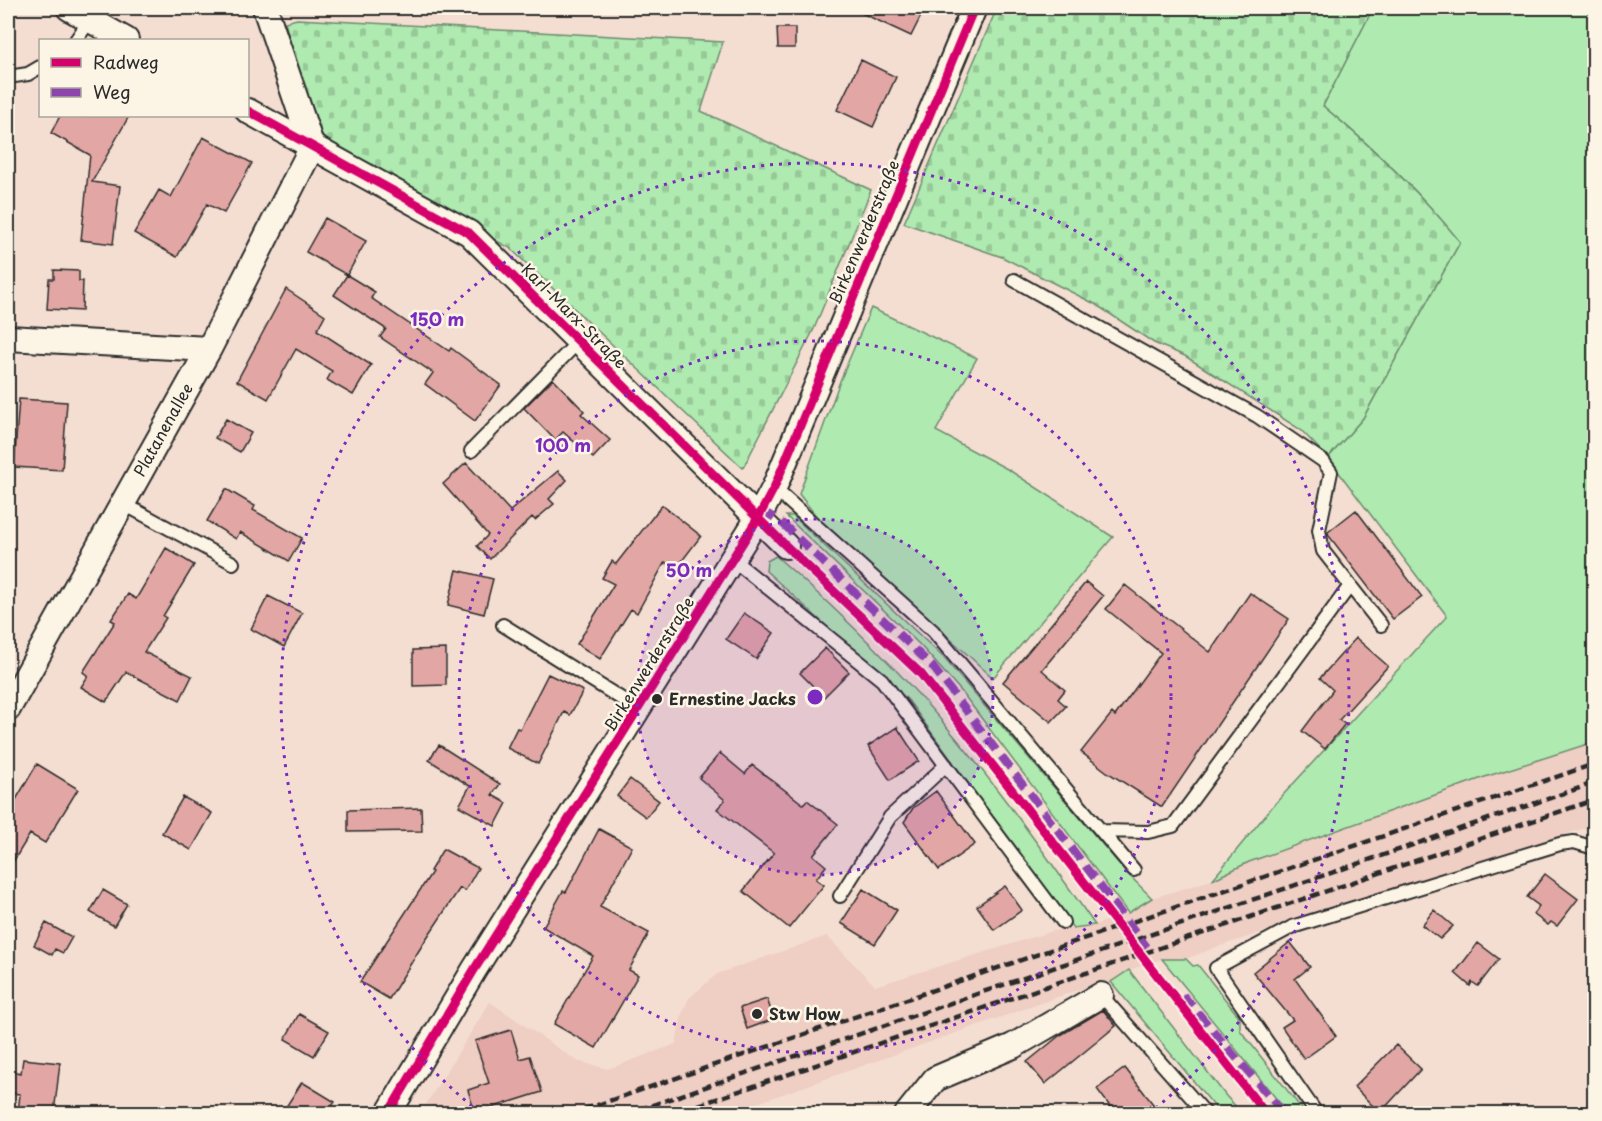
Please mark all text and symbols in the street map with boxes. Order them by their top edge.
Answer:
legend [39,39,249,117]
text: Radweg [93,48,159,75]
text: Weg [93,78,131,105]
street label: Birkenwerderstraße [822,156,904,307]
street label: Karl-Marx-Straße [517,257,633,373]
text: 150 m [410,305,464,332]
street label: Platanenallee [127,379,198,480]
text: 100 m [535,431,591,458]
text: 50 m [666,556,712,583]
street label: Birkenwerderstraße [597,592,699,735]
place label: Ernestine Jacks [669,686,796,710]
centre of rings [805,687,825,707]
marker: Ernestine Jacks [650,692,664,706]
place label: Stw How [769,1001,841,1025]
marker: Stw How [750,1007,764,1021]

